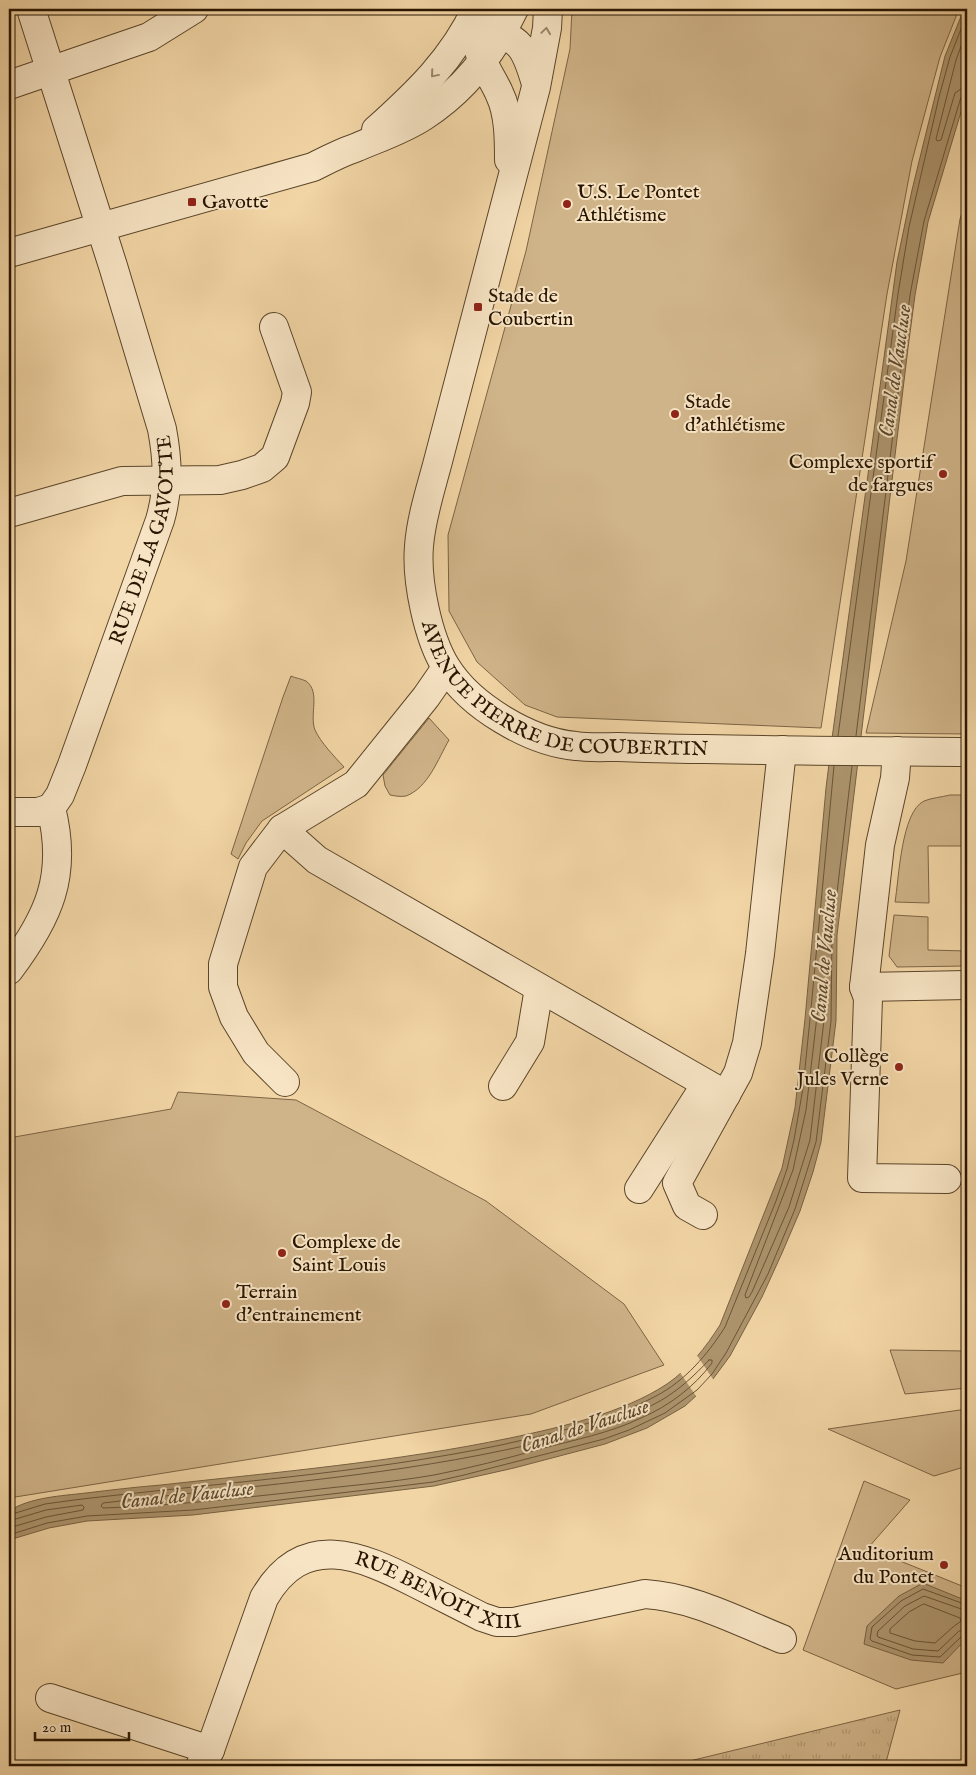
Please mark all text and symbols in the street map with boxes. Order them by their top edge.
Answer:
one-way arrow [540,26,551,34]
one-way arrow [431,68,440,77]
place label: U.S. Le Pontet Athlétisme [576,180,700,228]
place label: Gavotte [202,190,269,215]
marker: Gavotte [186,196,198,208]
marker: U.S. Le Pontet Athlétisme [561,198,573,210]
place label: Stade de Coubertin [488,284,574,332]
marker: Stade de Coubertin [472,301,484,313]
water label: Canal de Vaucluse [873,303,919,439]
place label: Stade d'athlétisme [685,390,785,438]
marker: Stade d'athlétisme [669,408,681,420]
street label: RUE DE LA GAVOTTE [104,434,179,648]
place label: Complexe sportif de fargues [789,450,937,498]
marker: Complexe sportif de fargues [937,468,949,480]
street label: AVENUE PIERRE DE COUBERTIN [415,617,708,762]
water label: Canal de Vaucluse [806,888,844,1024]
place label: Collège Jules Verne [795,1044,889,1092]
marker: Collège Jules Verne [893,1061,905,1073]
place label: Complexe de Saint Louis [292,1230,401,1278]
marker: Complexe de Saint Louis [276,1247,288,1259]
place label: Terrain d'entrainement [236,1280,362,1328]
marker: Terrain d'entrainement [220,1298,232,1310]
water label: Canal de Vaucluse [517,1394,653,1460]
water label: Canal de Vaucluse [119,1476,255,1516]
place label: Auditorium du Pontet [837,1542,934,1590]
street label: RUE BENOIT XIII [352,1546,524,1635]
marker: Auditorium du Pontet [938,1559,950,1571]
scale bar [35,1710,129,1742]
text: 20 m [42,1718,72,1737]

